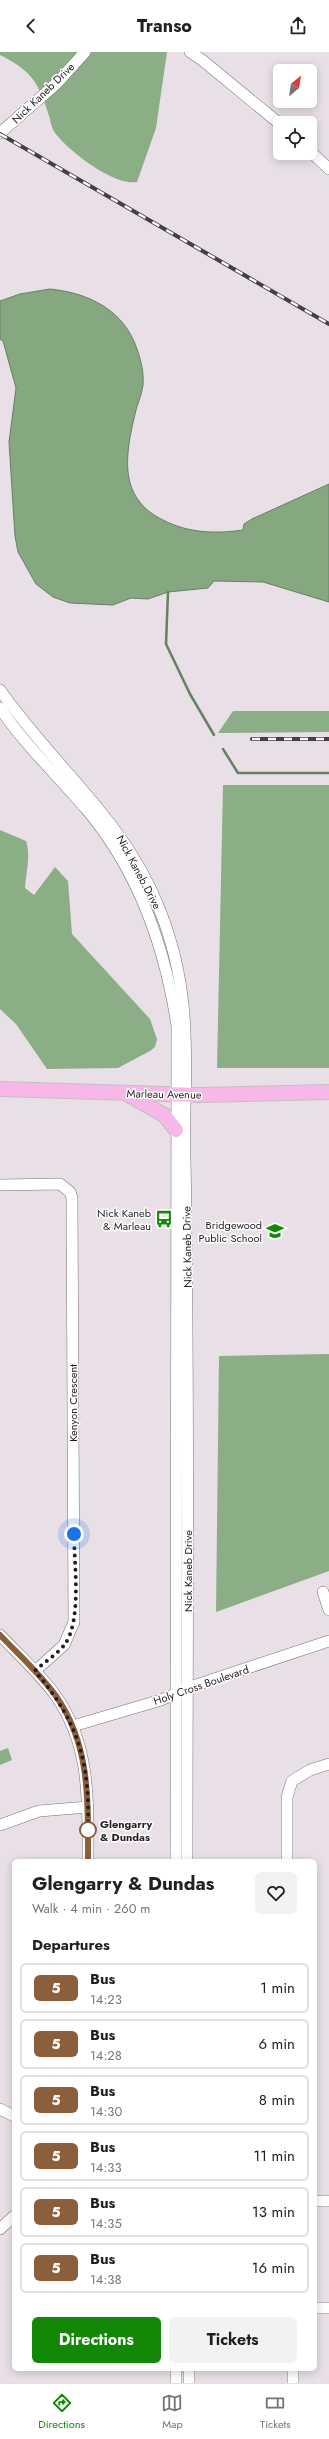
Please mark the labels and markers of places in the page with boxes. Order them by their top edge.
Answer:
place label: Nick Kaneb & Marleau [97,1205,151,1234]
bus stop icon: Nick Kaneb & Marleau [154,1209,174,1229]
place label: Bridgewood Public School [199,1217,262,1246]
school or university icon: Bridgewood Public School [265,1221,285,1241]
place label: Glengarry & Dundas [100,1816,153,1845]
marker: Glengarry & Dundas [79,1821,97,1839]

